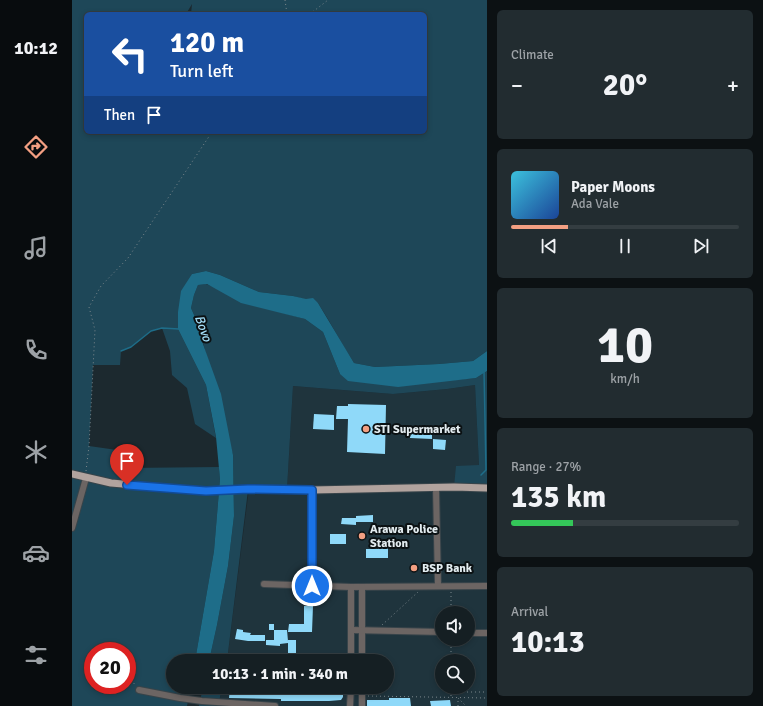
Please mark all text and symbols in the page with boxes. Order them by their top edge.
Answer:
text: 120 m [170,26,244,60]
icon: left [104,28,156,80]
text: 10:12 [14,37,58,59]
text: Climate [511,47,554,63]
text: Turn left [170,60,233,82]
text: 20° [603,67,647,104]
text: − [511,72,523,99]
text: + [727,72,739,99]
icon: arrive [143,104,165,126]
text: Then [104,106,135,124]
icon: directions [22,133,50,161]
text: Paper Moons [571,178,655,196]
text: Ada Vale [571,196,619,212]
icon: music [22,234,50,262]
icon: previous [538,235,560,257]
icon: pause [614,235,636,257]
icon: next [690,235,712,257]
water label: Bovo [191,313,216,345]
text: 10 [597,313,653,377]
icon: phone [22,336,50,364]
text: km/h [610,371,640,387]
place label: STI Supermarket [374,422,461,437]
marker: STI Supermarket [361,424,371,434]
icon: climate [22,438,50,466]
pin [110,444,144,485]
icon: arrive [116,450,138,472]
text: Range · 27% [511,459,581,475]
text: 135 km [511,479,606,516]
place label: Arawa Police Station [370,522,438,551]
marker: Arawa Police Station [357,531,367,541]
icon: car [22,539,50,567]
place label: BSP Bank [422,561,473,576]
marker: BSP Bank [409,563,419,573]
position arrow [291,565,333,607]
text: Arrival [511,604,548,620]
map controls [435,606,475,694]
button: sound [435,606,475,646]
text: 10:13 [511,624,585,661]
icon: filters [22,641,50,669]
speed limit sign: 20 [84,642,136,694]
button: search [435,654,475,694]
text: 10:13 · 1 min · 340 m [212,665,348,683]

